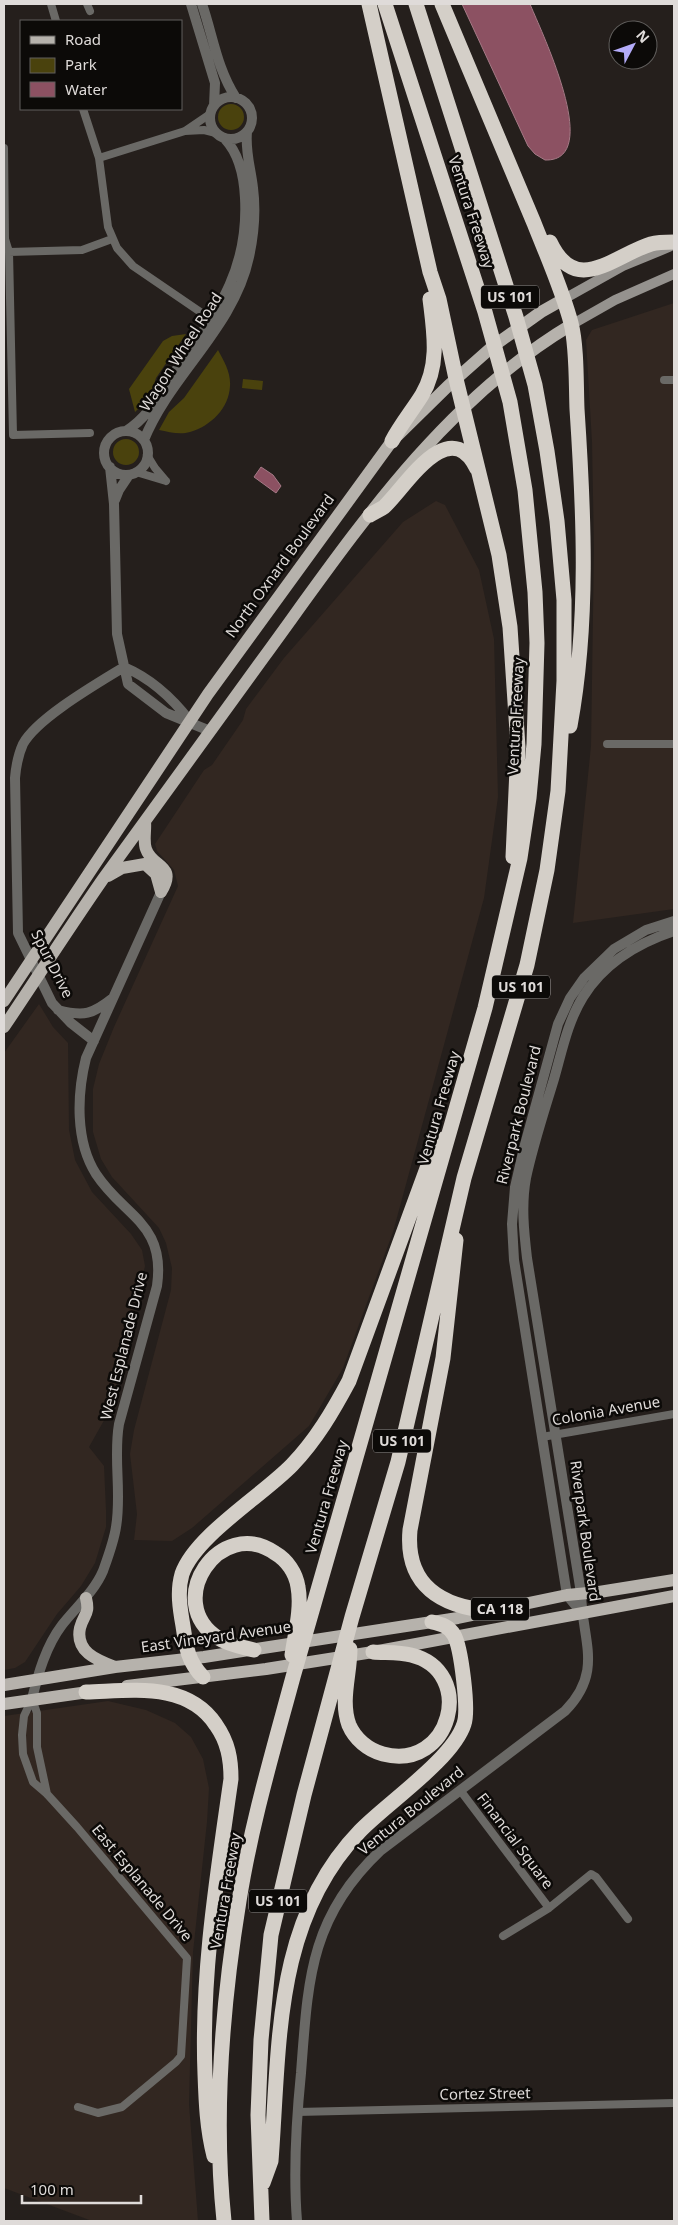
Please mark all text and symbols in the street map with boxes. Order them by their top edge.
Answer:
legend [20,20,182,110]
north arrow [608,20,658,70]
text: N [632,26,654,47]
text: Road [65,29,101,49]
text: Park [65,54,97,74]
text: Water [65,79,107,99]
street label: Ventura Freeway [444,153,500,271]
road number: US 101 [481,286,539,308]
street label: Wagon Wheel Road [134,288,226,415]
street label: North Oxnard Boulevard [220,490,338,641]
street label: Ventura Freeway [502,656,528,775]
street label: Spur Drive [27,926,79,1001]
road number: US 101 [492,976,550,999]
street label: Riverpark Boulevard [491,1043,545,1186]
street label: Ventura Freeway [412,1048,464,1167]
street label: West Esplanade Drive [95,1270,151,1422]
street label: Colonia Avenue [550,1391,662,1429]
road number: US 101 [373,1430,431,1452]
street label: Ventura Freeway [300,1437,352,1556]
street label: Riverpark Boulevard [566,1459,606,1603]
road number: CA 118 [471,1598,529,1620]
street label: East Vineyard Avenue [140,1616,292,1656]
street label: Ventura Boulevard [353,1761,467,1859]
street label: Financial Square [473,1788,559,1892]
street label: East Esplanade Drive [88,1820,198,1945]
street label: Ventura Freeway [205,1831,245,1950]
road number: US 101 [249,1890,307,1912]
street label: Cortez Street [439,2082,531,2104]
scale bar [22,2172,141,2204]
text: 100 m [30,2179,74,2199]

